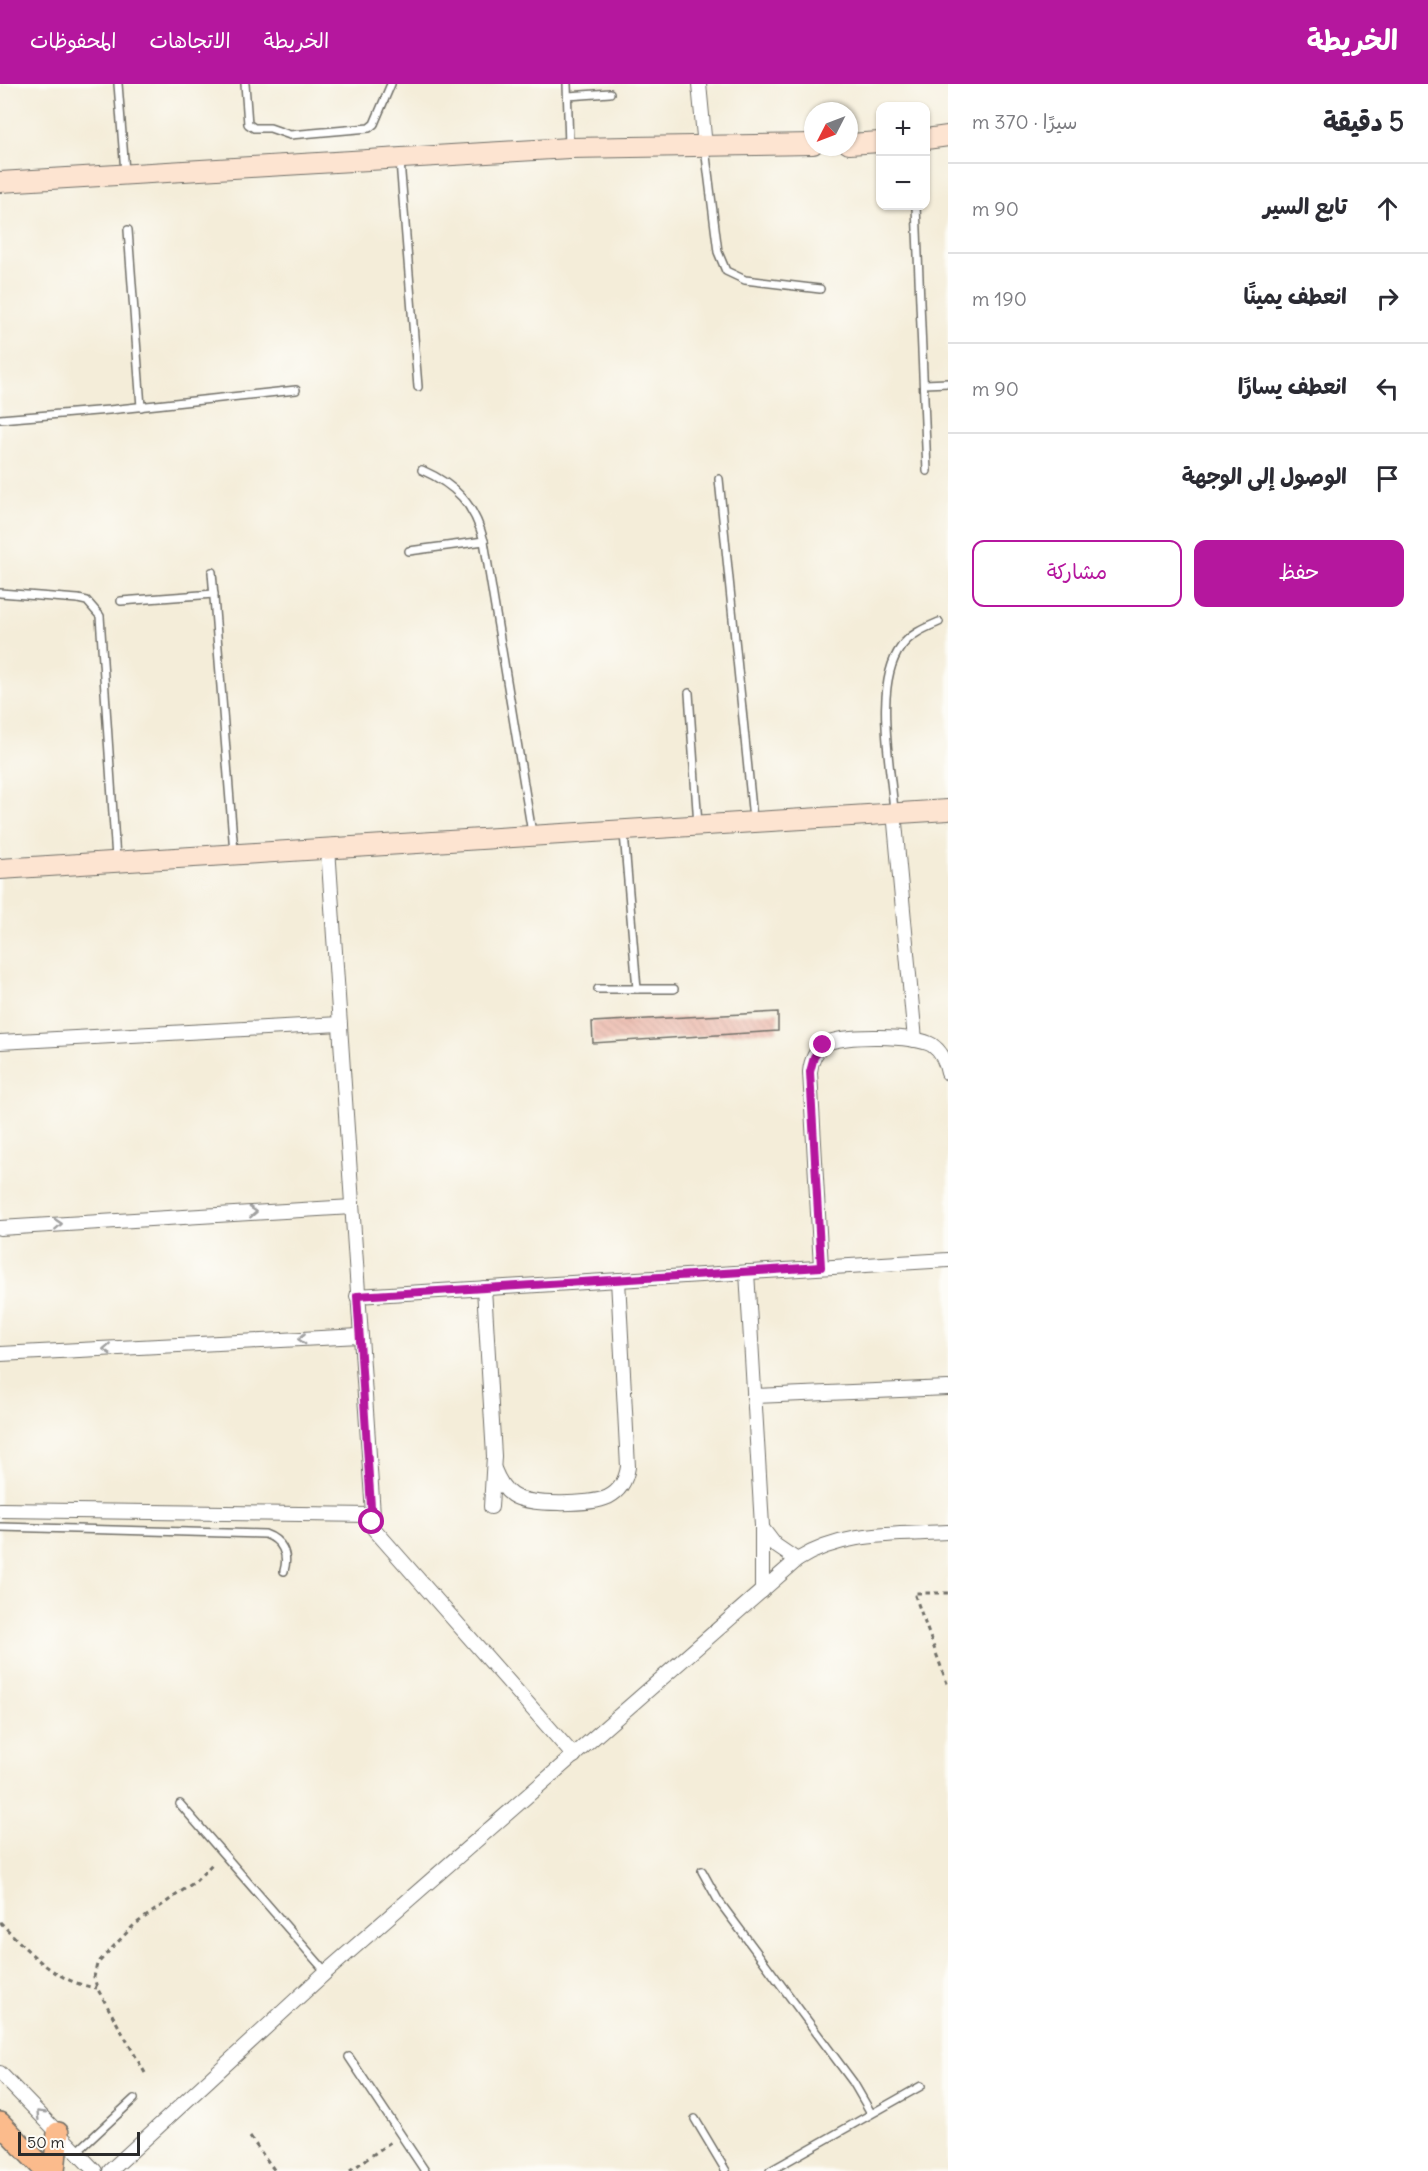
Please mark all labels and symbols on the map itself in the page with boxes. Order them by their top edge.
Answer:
north arrow [804,102,858,156]
route end [809,1031,835,1057]
one-way arrow [249,1206,258,1219]
one-way arrow [54,1218,63,1231]
one-way arrow [297,1333,306,1346]
one-way arrow [102,1342,111,1355]
route start [358,1508,384,1534]
one-way arrow [36,2110,47,2121]
scale bar [18,2129,140,2156]

